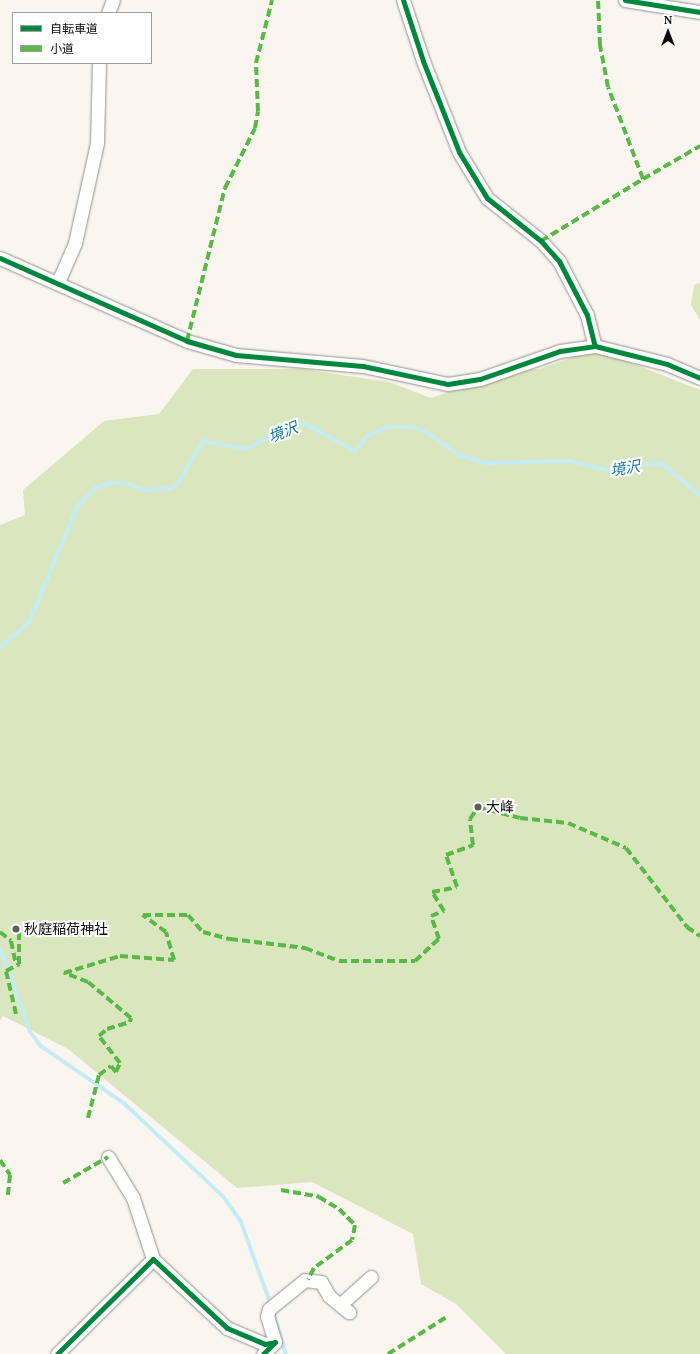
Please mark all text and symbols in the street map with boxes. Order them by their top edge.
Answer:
legend [12,12,152,64]
north arrow [648,12,688,52]
text: N [664,12,672,27]
text: 自転車道 [50,20,98,37]
text: 小道 [50,40,74,57]
water label: 境沢 [266,418,300,446]
water label: 境沢 [609,457,641,479]
place label: 大峰 [486,799,514,815]
marker: 大峰 [473,802,483,812]
place label: 秋庭稲荷神社 [24,921,108,937]
marker: 秋庭稲荷神社 [11,924,21,934]

